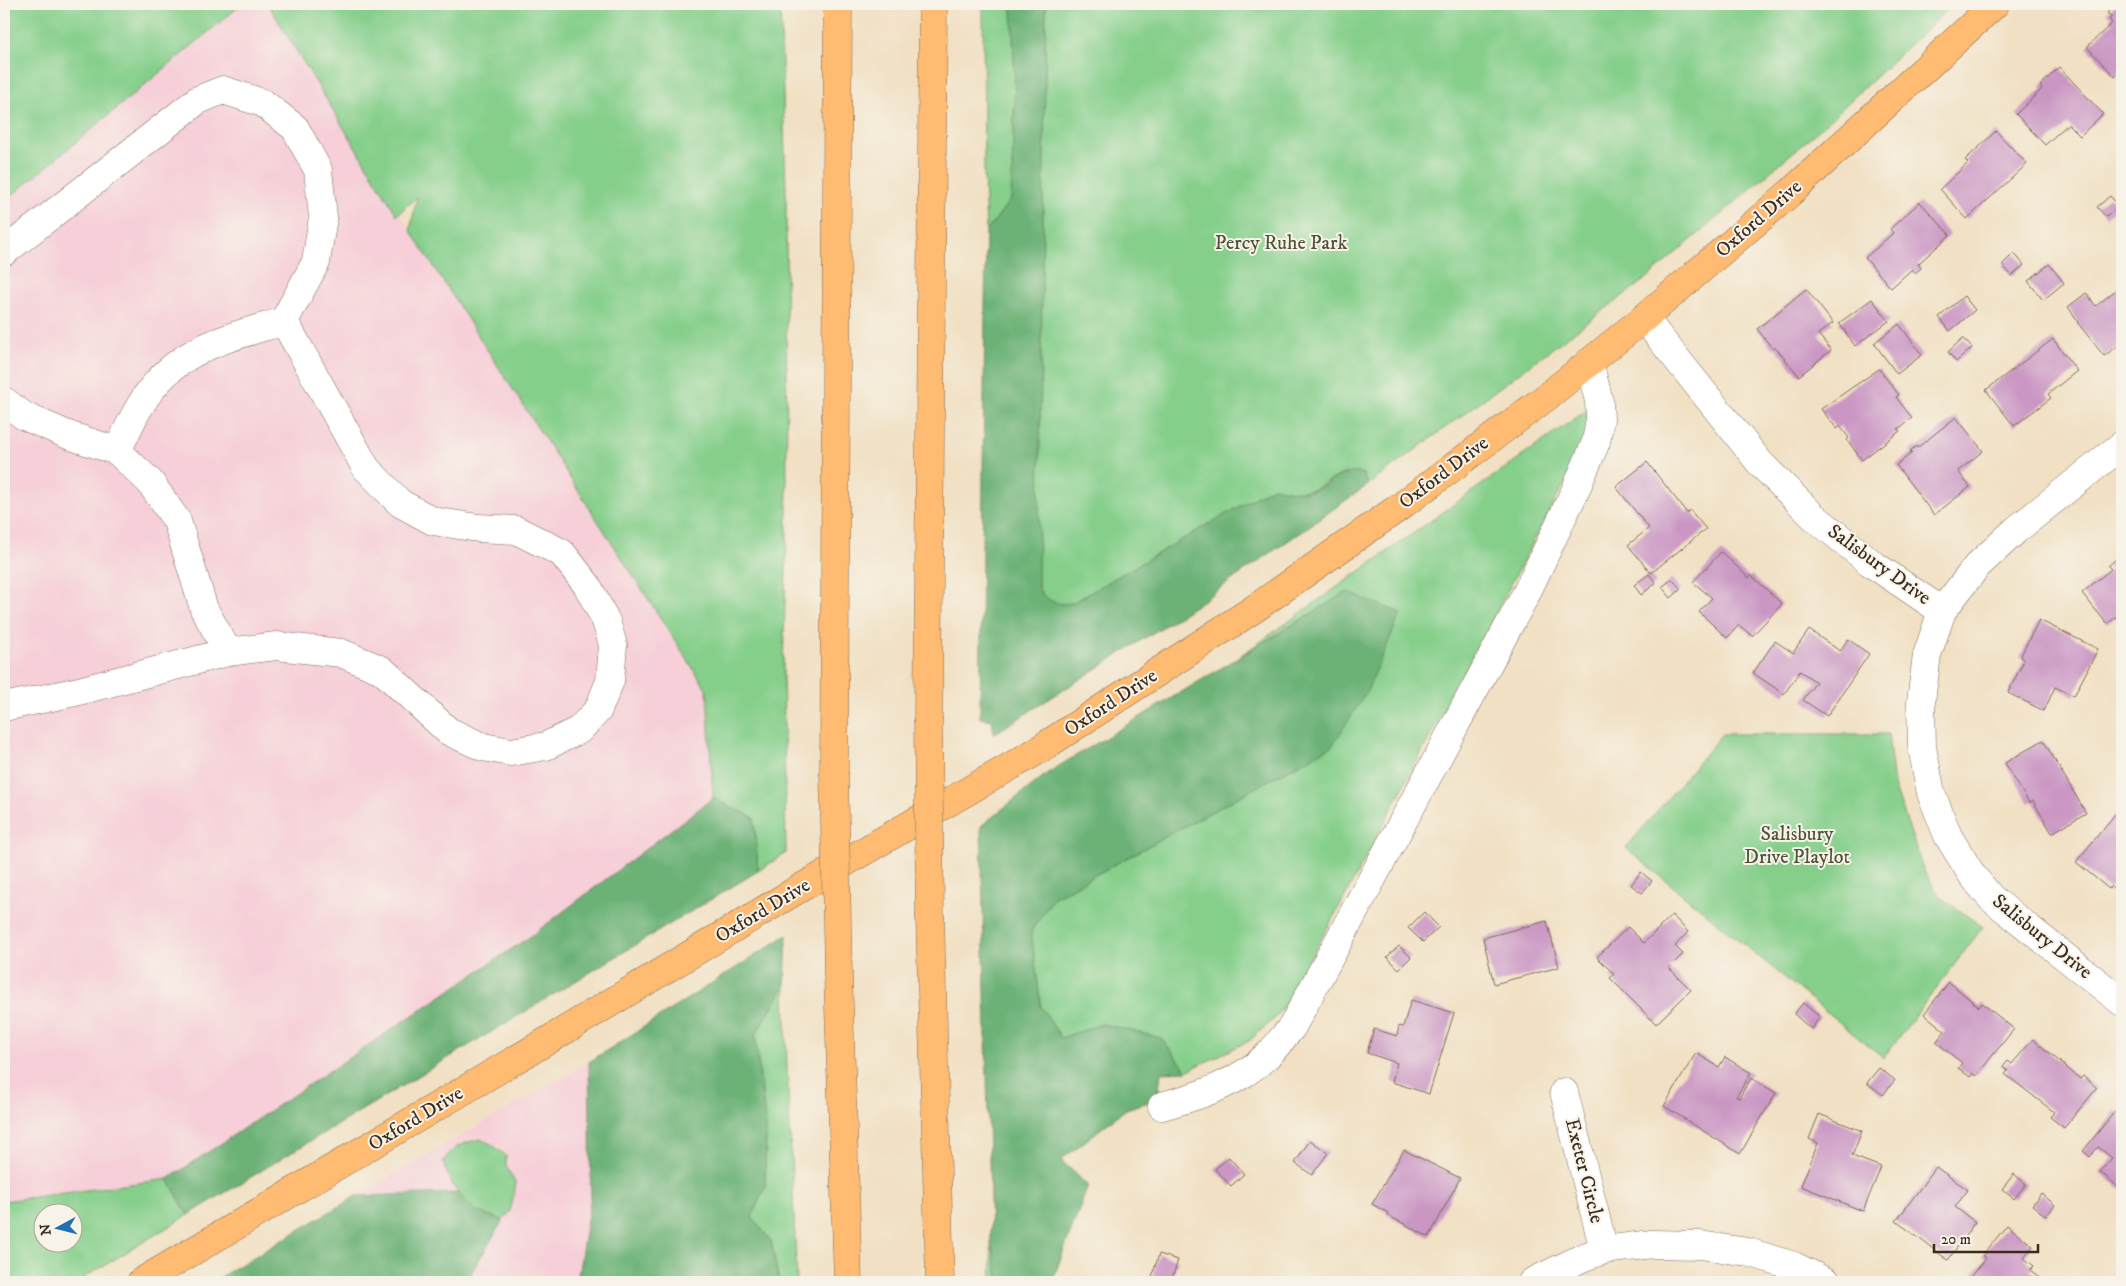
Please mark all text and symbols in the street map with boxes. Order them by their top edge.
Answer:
street label: Oxford Drive [1711,175,1807,263]
park label: Percy Ruhe Park [1215,231,1347,256]
street label: Oxford Drive [1394,431,1494,515]
street label: Salisbury Drive [1822,519,1936,611]
street label: Oxford Drive [1060,664,1162,742]
park label: Salisbury Drive Playlot [1744,822,1850,870]
street label: Oxford Drive [711,873,815,949]
street label: Salisbury Drive [1987,889,2097,985]
street label: Oxford Drive [364,1081,468,1157]
street label: Exeter Circle [1559,1116,1609,1226]
north arrow [32,1204,82,1254]
scale bar [1934,1221,2037,1253]
text: N [36,1222,56,1236]
text: 20 m [1941,1230,1971,1249]

